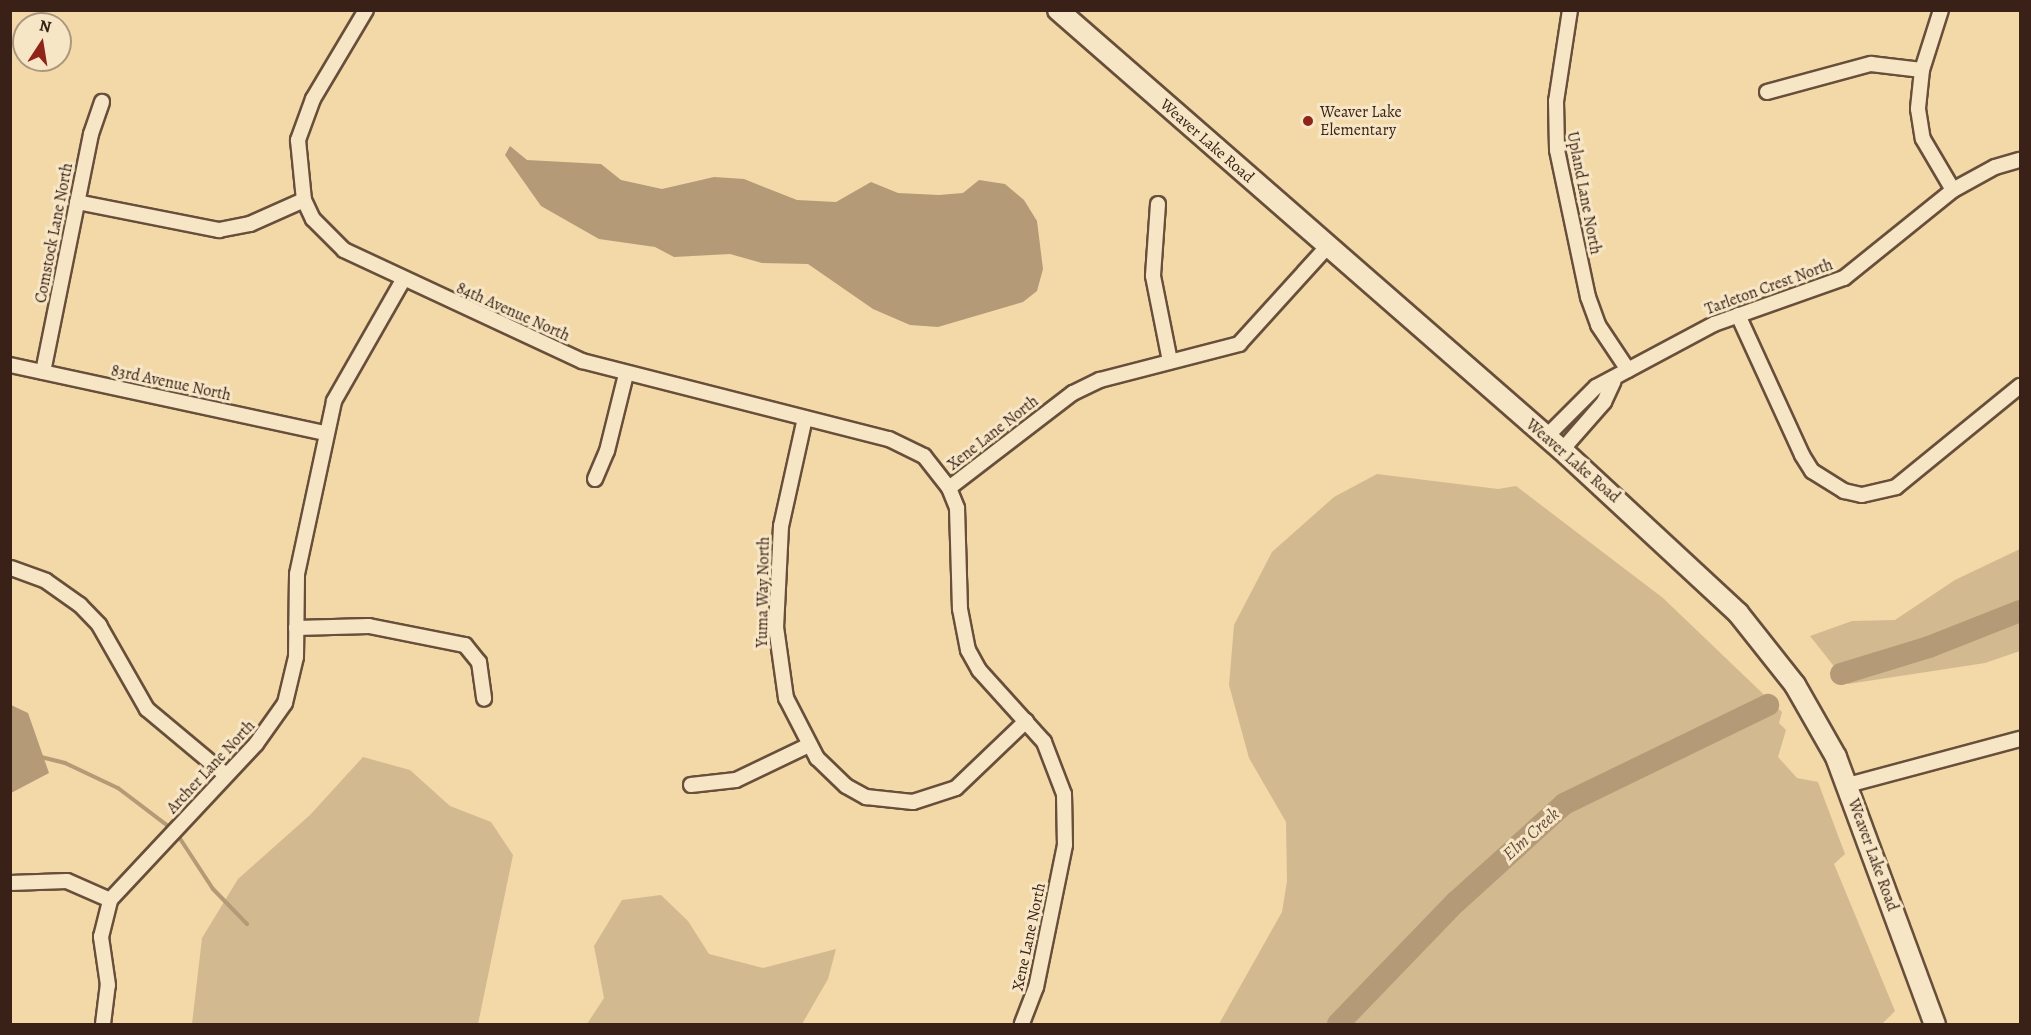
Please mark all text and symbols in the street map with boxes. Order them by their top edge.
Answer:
north arrow [12,12,72,72]
text: N [37,14,53,38]
street label: Weaver Lake Road [1156,95,1258,187]
place label: Weaver Lake Elementary [1320,102,1402,140]
marker: Weaver Lake Elementary [1301,114,1315,128]
street label: Upland Lane North [1563,130,1605,256]
street label: Comstock Lane North [31,161,77,305]
street label: Tarleton Crest North [1702,255,1836,319]
street label: 84th Avenue North [453,278,573,346]
street label: 83rd Avenue North [109,361,233,405]
street label: Xene Lane North [944,392,1042,474]
street label: Weaver Lake Road [1522,415,1624,507]
street label: Yuma Way North [752,536,774,648]
street label: Archer Lane North [163,716,259,818]
street label: Weaver Lake Road [1844,796,1902,914]
water label: Elm Creek [1498,803,1564,865]
street label: Xene Lane North [1008,881,1050,993]

